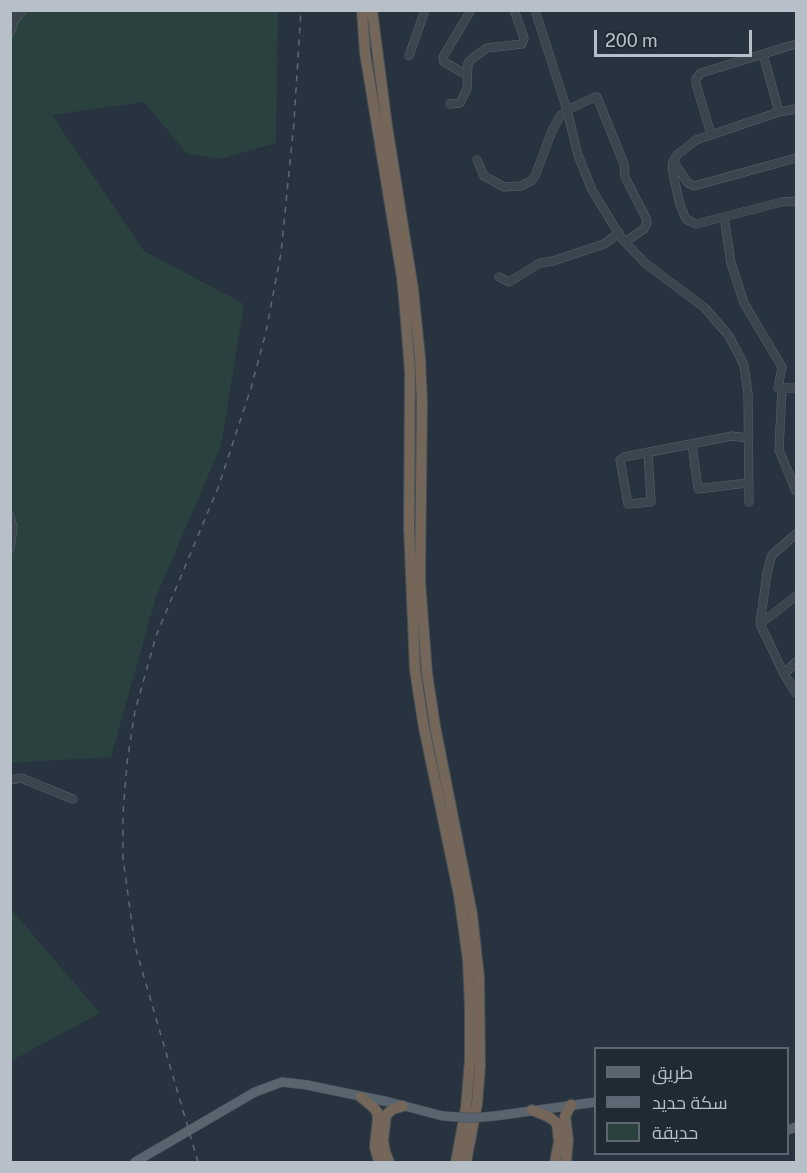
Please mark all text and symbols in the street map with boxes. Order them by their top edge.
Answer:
scale bar [597,18,754,56]
text: 200 m [605,30,658,51]
legend [594,1047,789,1155]
text: طريق [652,1062,693,1083]
text: سكة حديد [652,1092,728,1113]
text: حديقة [652,1122,698,1143]

